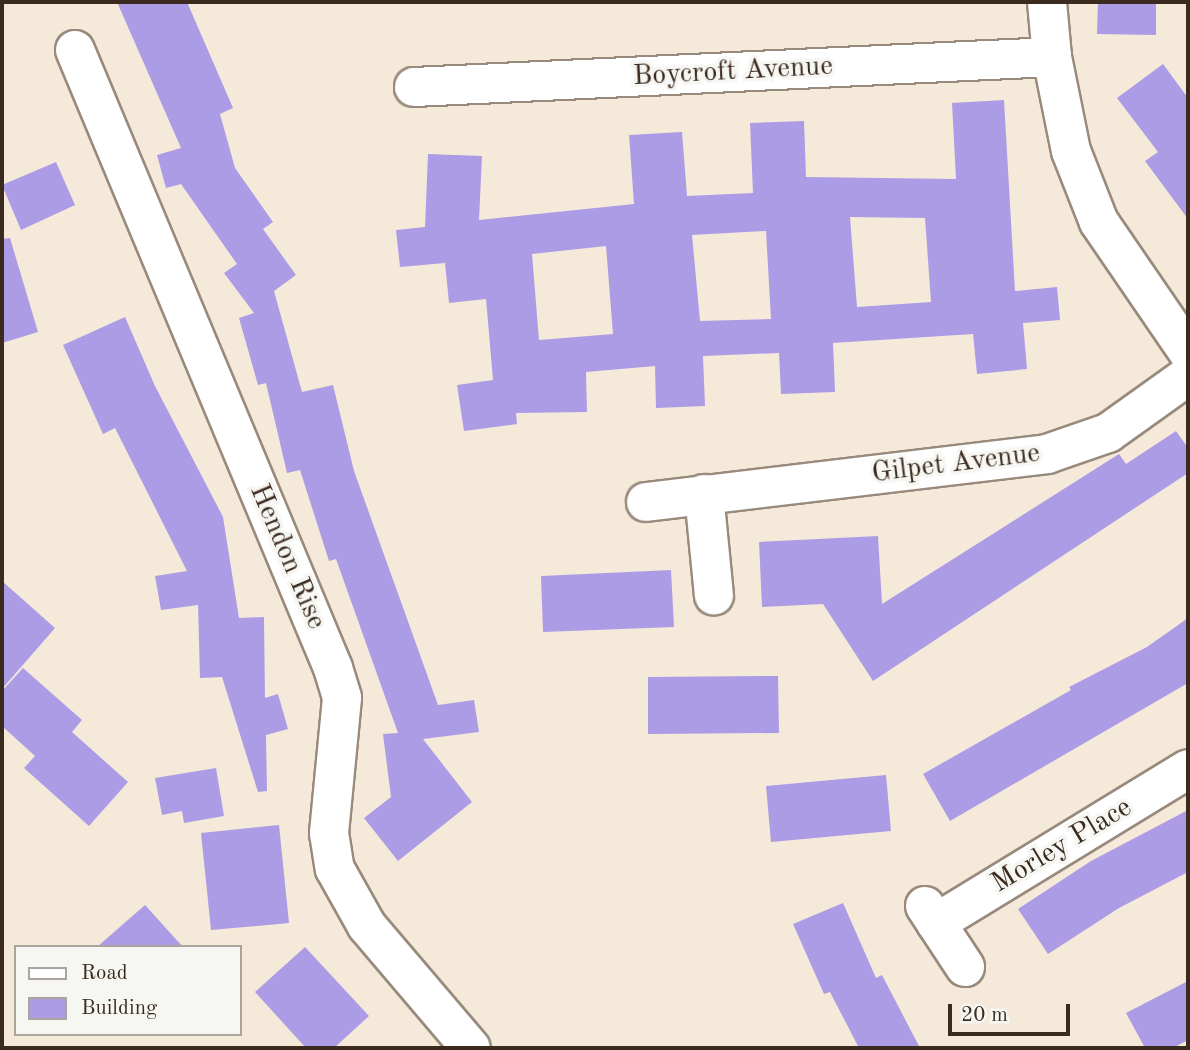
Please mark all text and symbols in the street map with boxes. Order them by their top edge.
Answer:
street label: Boycroft Avenue [632,50,834,94]
street label: Gilpet Avenue [870,437,1042,491]
street label: Hendon Rise [241,479,333,635]
street label: Morley Place [986,791,1138,901]
legend [14,945,242,1036]
text: Road [81,963,128,984]
scale bar [952,990,1074,1034]
text: Building [81,998,157,1019]
text: 20 m [961,1005,1008,1026]

